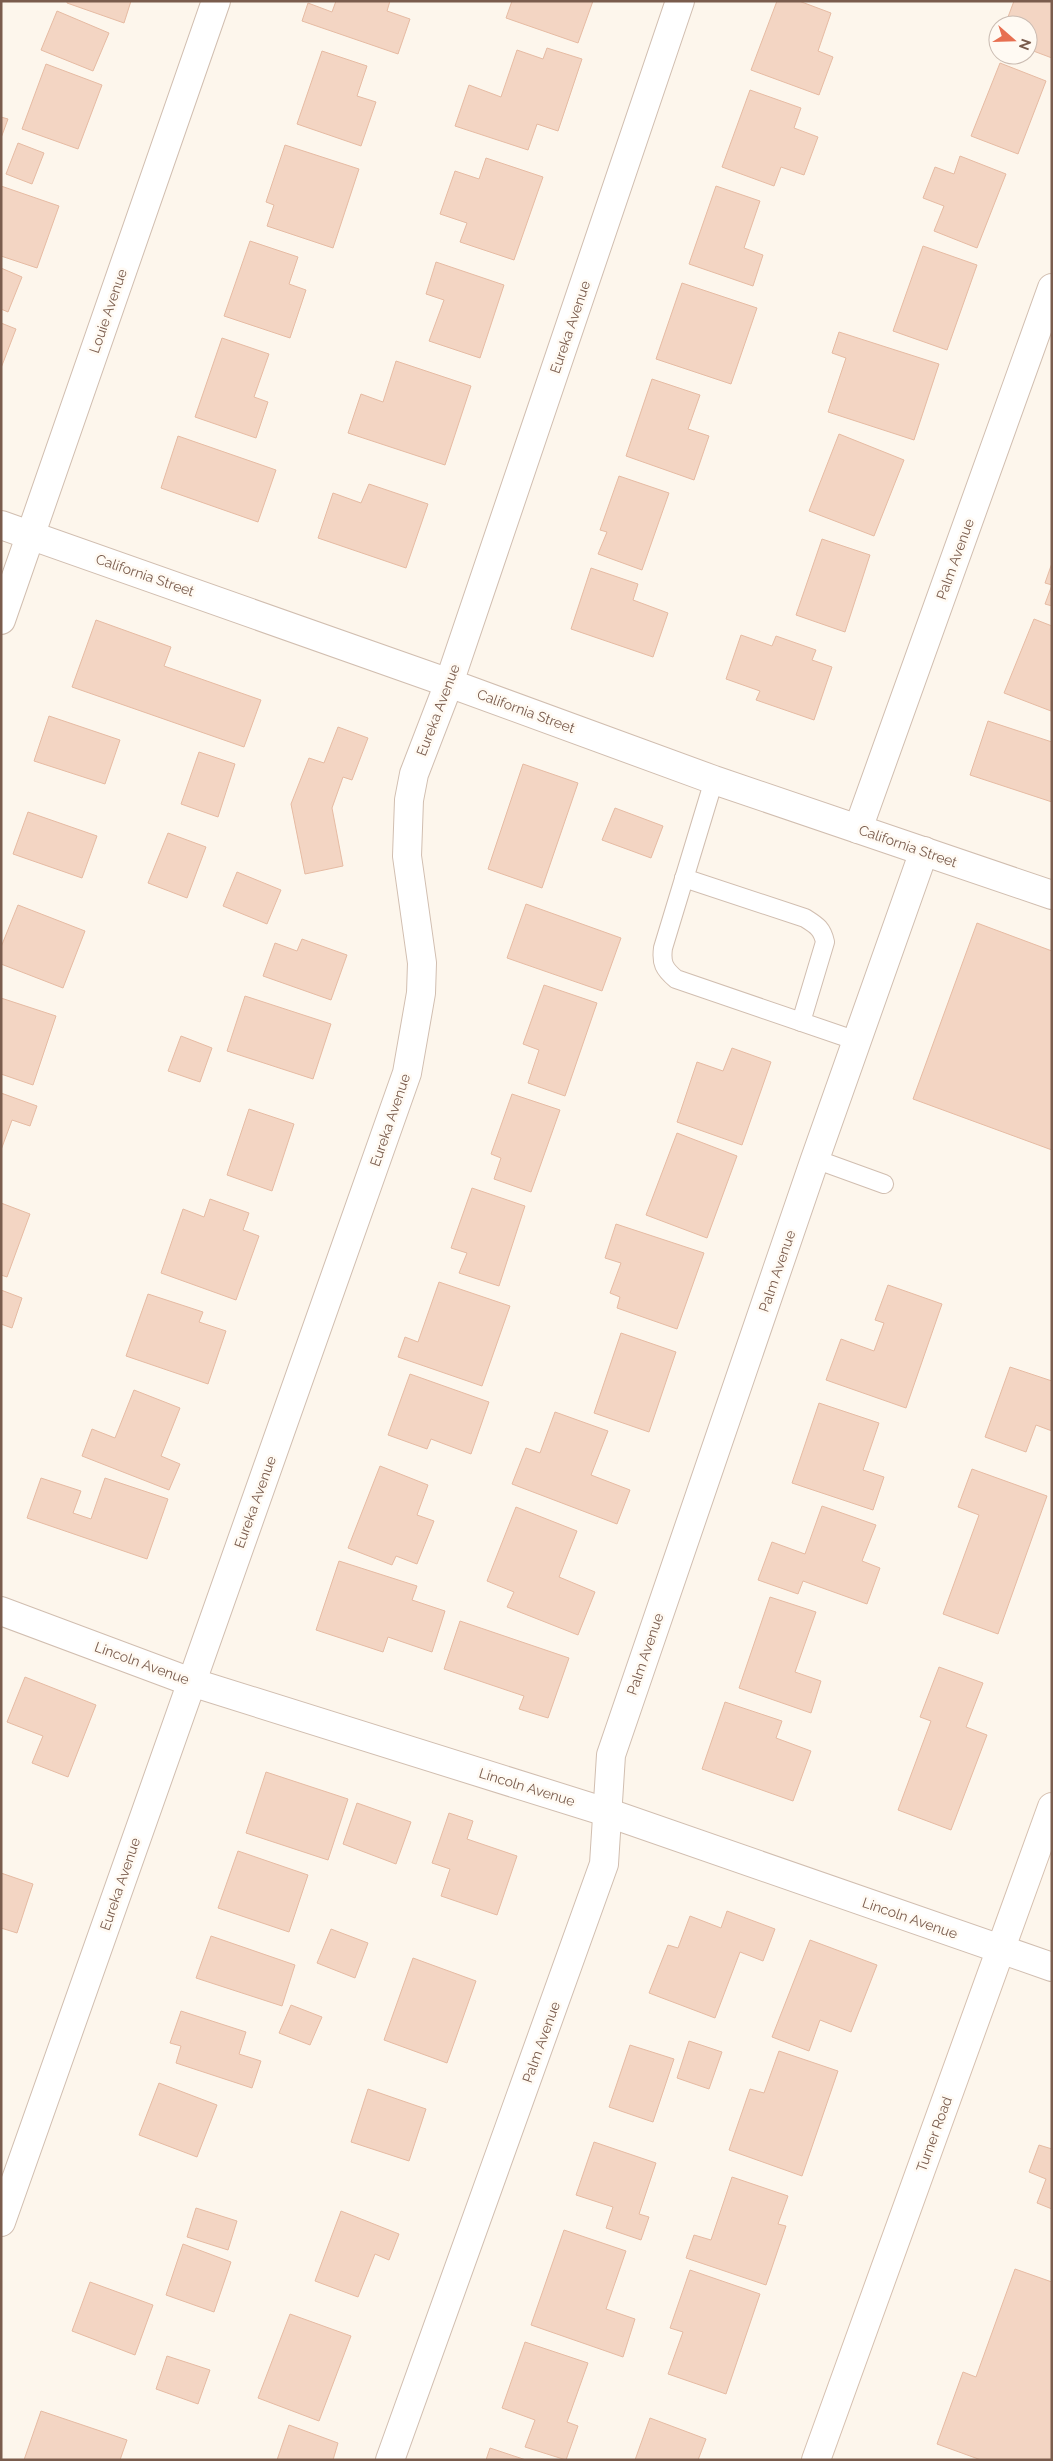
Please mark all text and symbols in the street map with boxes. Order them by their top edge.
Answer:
north arrow [988,15,1038,65]
text: N [1016,37,1035,52]
street label: Louie Avenue [86,267,130,355]
street label: Eureka Avenue [547,279,593,375]
street label: Palm Avenue [933,516,977,602]
street label: California Street [94,551,197,599]
street label: Eureka Avenue [413,662,463,758]
street label: California Street [475,686,577,736]
street label: California Street [857,822,960,870]
street label: Eureka Avenue [367,1072,413,1168]
street label: Palm Avenue [756,1228,798,1314]
street label: Eureka Avenue [231,1454,279,1550]
street label: Palm Avenue [624,1611,666,1697]
street label: Lincoln Avenue [92,1638,192,1688]
street label: Lincoln Avenue [477,1765,577,1809]
street label: Eureka Avenue [97,1836,143,1932]
street label: Lincoln Avenue [860,1894,960,1942]
street label: Palm Avenue [519,1999,563,2085]
street label: Turner Road [913,2094,955,2174]

